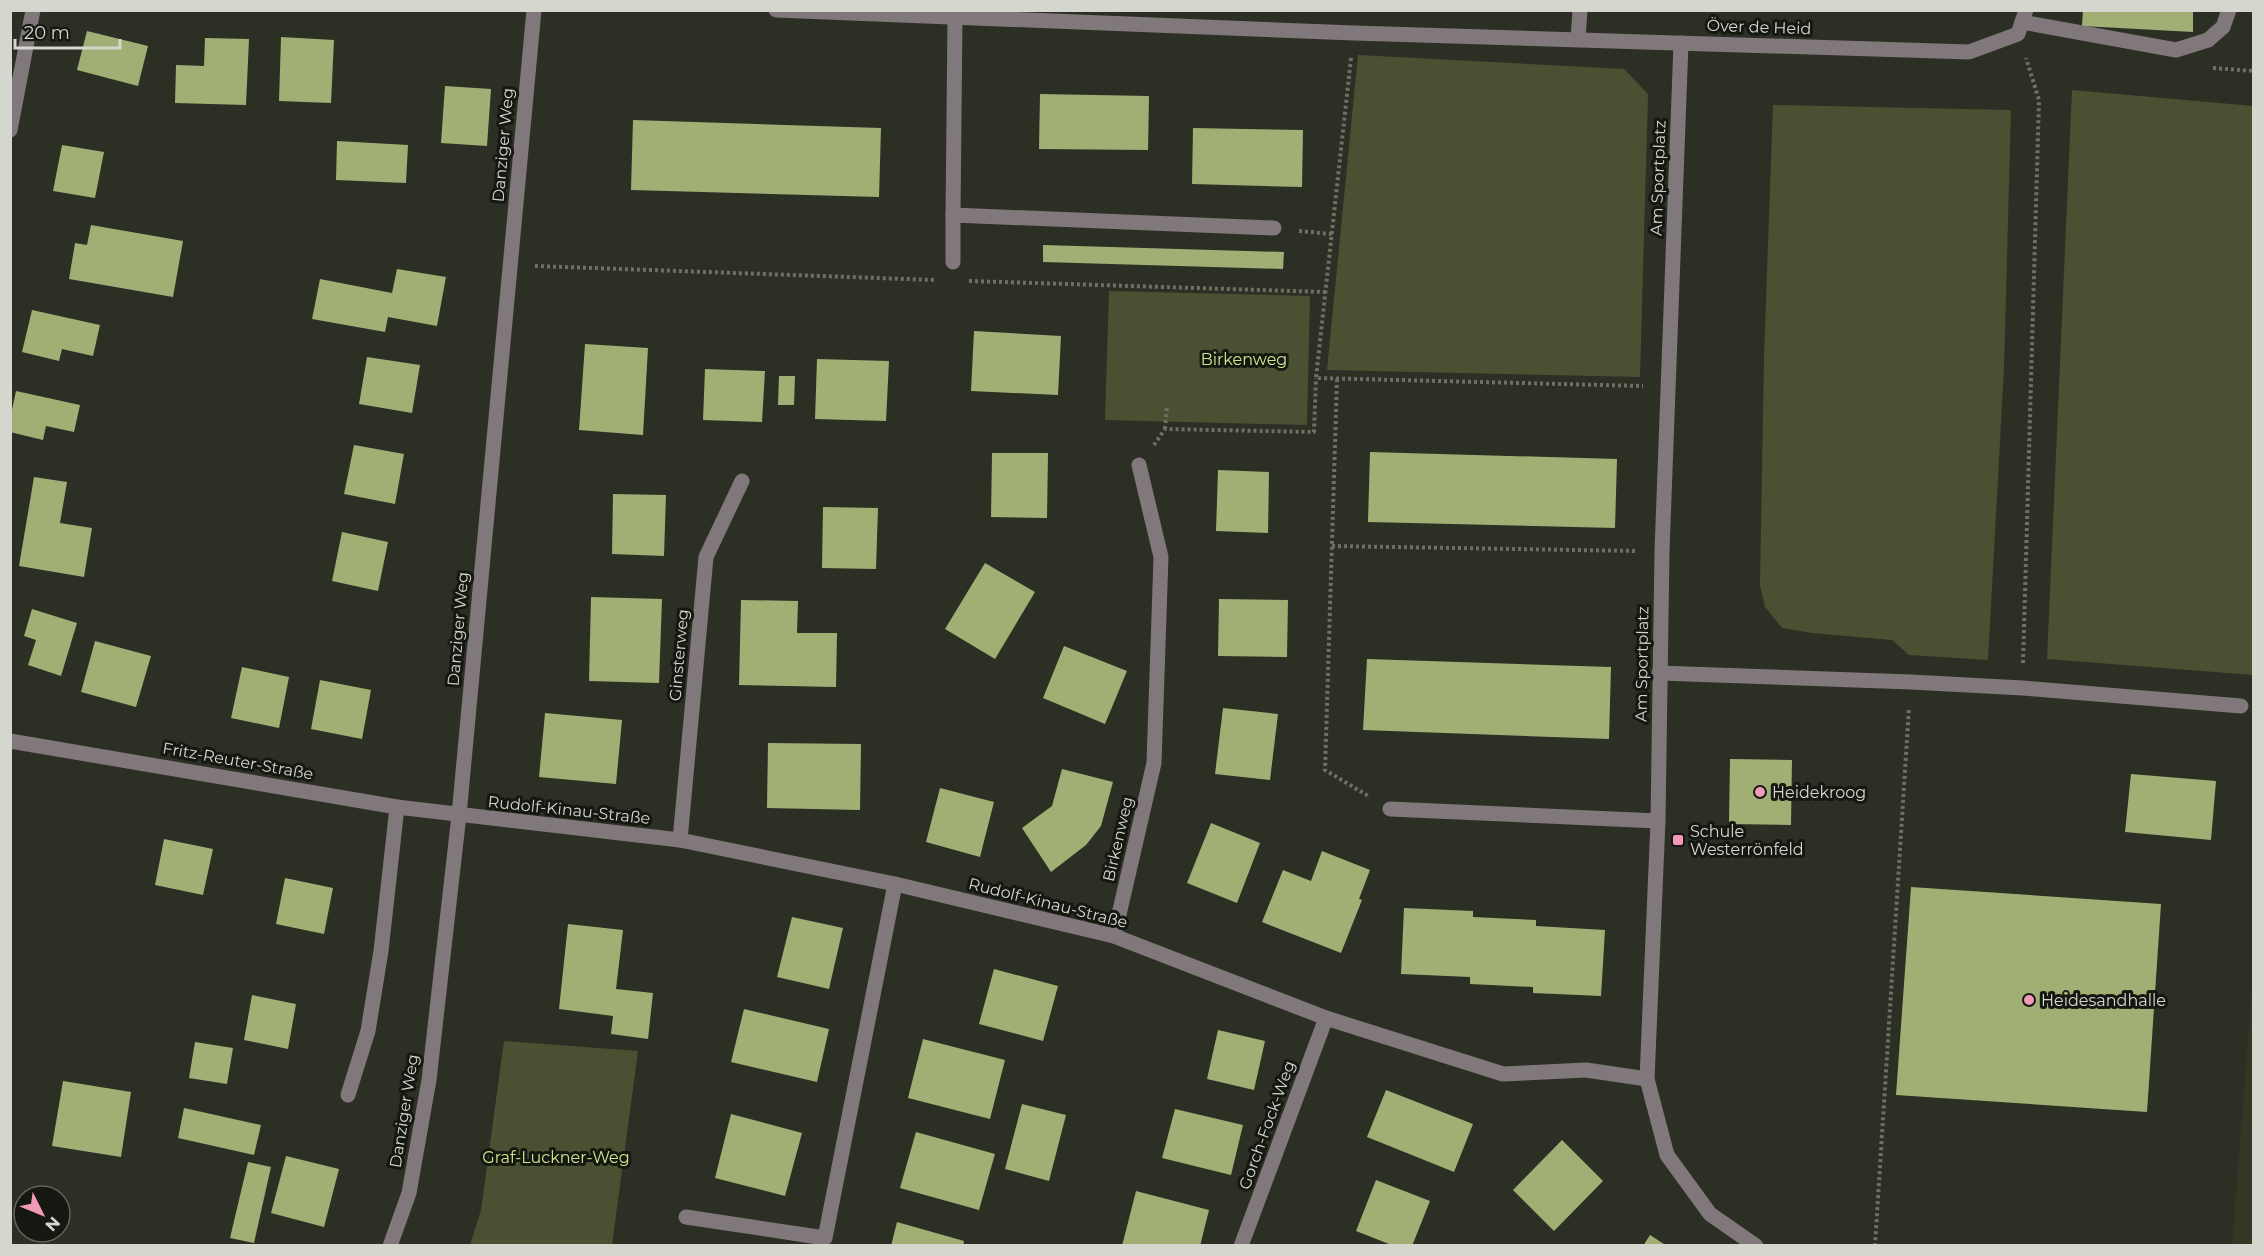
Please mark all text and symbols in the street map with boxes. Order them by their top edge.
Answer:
scale bar [15,12,120,50]
street label: Över de Heid [1706,15,1812,38]
text: 20 m [24,22,70,44]
street label: Danziger Weg [489,87,517,203]
street label: Am Sportplatz [1646,120,1670,236]
park label: Birkenweg [1201,350,1287,369]
street label: Danziger Weg [444,571,472,687]
street label: Am Sportplatz [1631,606,1653,722]
street label: Ginsterweg [666,608,692,702]
street label: Fritz-Reuter-Straße [161,738,315,784]
place label: Heidekroog [1772,783,1866,802]
marker: Heidekroog [1753,785,1767,799]
street label: Rudolf-Kinau-Straße [487,792,651,828]
street label: Birkenweg [1099,795,1137,883]
place label: Schule Westerrönfeld [1690,822,1804,859]
marker: Schule Westerrönfeld [1671,833,1685,847]
street label: Rudolf-Kinau-Straße [966,874,1130,932]
place label: Heidesandhalle [2041,991,2166,1010]
marker: Heidesandhalle [2022,993,2036,1007]
street label: Danziger Weg [386,1053,422,1169]
street label: Gorch-Fock-Weg [1235,1058,1299,1192]
park label: Graf-Luckner-Weg [482,1148,630,1167]
north arrow [12,1184,72,1244]
text: N [41,1213,64,1235]

